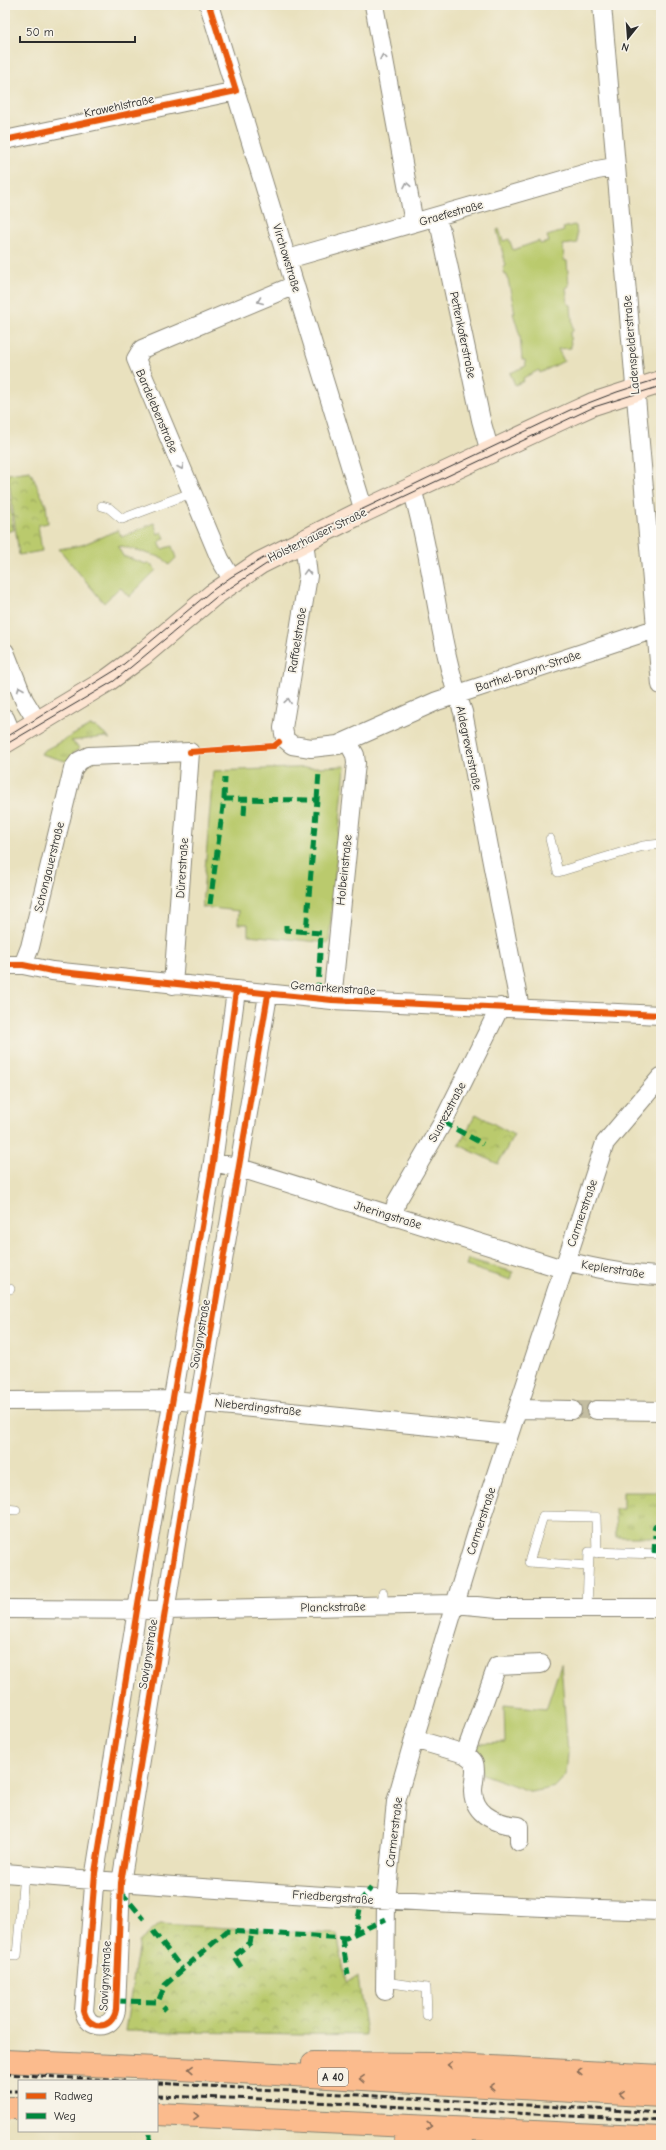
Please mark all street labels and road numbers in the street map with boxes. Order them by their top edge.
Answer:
street label: Krawehlstraße [83,92,155,120]
street label: Graefestraße [417,197,485,229]
street label: Virchowstraße [270,222,304,294]
street label: Pettenkoferstraße [447,290,479,380]
street label: Ladenspelderstraße [620,295,642,395]
street label: Bardelebenstraße [133,367,181,455]
street label: Holsterhauser Straße [265,505,369,565]
street label: Raffaelstraße [285,606,309,674]
street label: Barthel-Bruyn-Straße [474,647,582,695]
street label: Aldegreverstraße [453,705,485,791]
street label: Schongauerstraße [31,820,67,914]
street label: Holbeinstraße [333,834,355,906]
street label: Dürerstraße [173,837,191,899]
street label: Gemarkenstraße [290,978,376,998]
street label: Suarezstraße [425,1079,469,1145]
street label: Carmerstraße [564,1177,600,1249]
street label: Jheringstraße [353,1198,423,1232]
street label: Keplerstraße [580,1257,646,1281]
street label: Savignystraße [187,1298,213,1370]
street label: Nieberdingstraße [214,1395,302,1419]
street label: Carmerstraße [463,1485,499,1557]
street label: Planckstraße [300,1599,366,1615]
street label: Savignystraße [136,1618,160,1690]
street label: Carmerstraße [383,1796,405,1868]
street label: Friedbergstraße [292,1887,374,1907]
street label: Savignystraße [96,1940,114,2012]
road number: A 40 [318,2068,348,2086]

